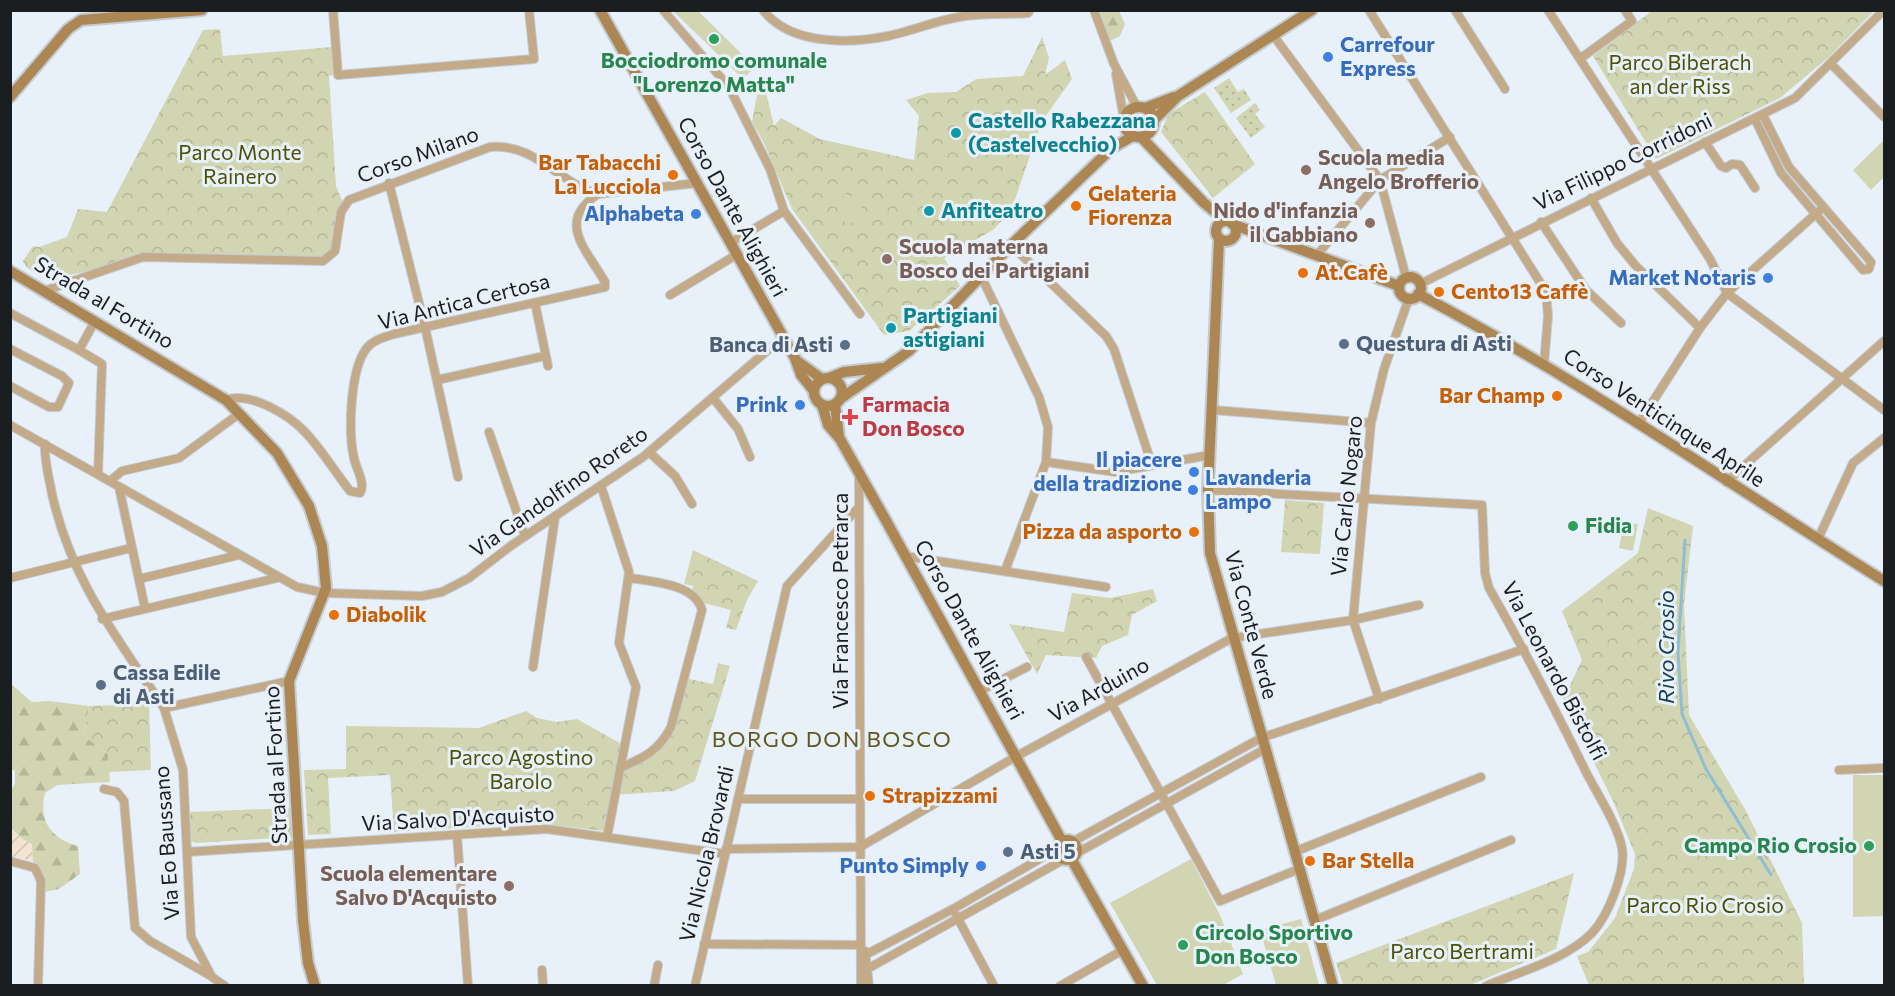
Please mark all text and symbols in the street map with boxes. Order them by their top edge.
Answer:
place label: Carrefour Express [1340,31,1435,80]
marker: Bocciodromo comunale "Lorenzo Matta" [707,32,721,46]
place label: Bocciodromo comunale "Lorenzo Matta" [601,47,827,96]
park label: Parco Biberach an der Riss [1608,49,1752,98]
marker: Carrefour Express [1321,50,1335,64]
place label: Castello Rabezzana (Castelvecchio) [968,107,1156,156]
street label: Via Filippo Corridoni [1529,107,1716,215]
street label: Corso Dante Alighieri [673,112,793,301]
street label: Corso Milano [353,120,482,187]
marker: Castello Rabezzana (Castelvecchio) [949,126,963,140]
park label: Parco Monte Rainero [178,139,302,188]
place label: Scuola media Angelo Brofferio [1318,144,1479,193]
place label: Bar Tabacchi La Lucciola [538,149,661,198]
marker: Scuola media Angelo Brofferio [1299,163,1313,177]
marker: Bar Tabacchi La Lucciola [666,168,680,182]
place label: Gelateria Fiorenza [1088,180,1177,229]
place label: Anfiteatro [941,197,1043,222]
place label: Nido d'infanzia il Gabbiano [1213,197,1358,246]
marker: Gelateria Fiorenza [1069,199,1083,213]
place label: Alphabeta [584,200,684,225]
marker: Anfiteatro [922,204,936,218]
marker: Alphabeta [689,207,703,221]
marker: Nido d'infanzia il Gabbiano [1363,216,1377,230]
place label: Scuola materna Bosco dei Partigiani [899,233,1090,282]
street label: Strada al Fortino [30,250,179,353]
marker: Scuola materna Bosco dei Partigiani [880,252,894,266]
place label: At.Cafè [1315,259,1388,284]
place label: Market Notaris [1608,264,1756,289]
marker: At.Cafè [1296,266,1310,280]
street label: Via Antica Certosa [375,267,552,334]
marker: Market Notaris [1761,271,1775,285]
place label: Cento13 Caffè [1451,278,1588,303]
marker: Cento13 Caffè [1432,285,1446,299]
place label: Partigiani astigiani [903,302,998,351]
marker: Partigiani astigiani [884,321,898,335]
place label: Questura di Asti [1356,330,1512,355]
place label: Banca di Asti [709,331,833,356]
marker: Questura di Asti [1337,337,1351,351]
marker: Banca di Asti [838,338,852,352]
street label: Corso Venticinque Aprile [1559,342,1770,491]
place label: Bar Champ [1439,382,1545,407]
marker: Bar Champ [1550,389,1564,403]
place label: Prink [736,391,788,416]
place label: Farmacia Don Bosco [862,391,965,440]
marker: Prink [793,398,807,412]
marker: Farmacia Don Bosco [843,410,857,424]
street label: Via Carlo Nogaro [1325,414,1366,578]
street label: Via Gandolfino Roreto [464,420,652,562]
place label: Il piacere della tradizione [1033,446,1182,495]
place label: Lavanderia Lampo [1205,464,1311,513]
marker: Il piacere della tradizione [1187,465,1201,479]
marker: Lavanderia Lampo [1186,483,1200,497]
street label: Via Francesco Petrarca [827,493,852,709]
place label: Fidia [1585,512,1632,537]
place label: Pizza da asporto [1023,518,1182,543]
marker: Fidia [1566,519,1580,533]
marker: Pizza da asporto [1187,525,1201,539]
street label: Corso Dante Alighieri [910,535,1030,724]
street label: Via Conte Verde [1221,548,1284,702]
street label: Via Leonardo Bistolfi [1498,577,1613,764]
water label: Rivo Crosio [1652,590,1679,704]
place label: Diabolik [346,601,427,626]
marker: Diabolik [327,608,341,622]
street label: Via Arduino [1044,651,1153,727]
place label: Cassa Edile di Asti [113,659,220,708]
marker: Cassa Edile di Asti [94,678,108,692]
street label: Strada al Fortino [258,685,291,845]
district label: BORGO DON BOSCO [712,725,952,752]
park label: Parco Agostino Barolo [449,744,593,793]
street label: Via Nicola Brovardi [673,763,738,944]
street label: Via Eo Baussano [148,765,183,921]
place label: Strapizzami [882,782,998,807]
marker: Strapizzami [863,789,877,803]
street label: Via Salvo D'Acquisto [361,800,555,835]
place label: Campo Rio Crosio [1684,832,1857,857]
place label: Asti 5 [1020,838,1076,863]
marker: Campo Rio Crosio [1862,839,1876,853]
marker: Asti 5 [1001,845,1015,859]
place label: Bar Stella [1322,847,1414,872]
place label: Punto Simply [839,852,969,877]
marker: Bar Stella [1303,854,1317,868]
marker: Punto Simply [974,859,988,873]
place label: Scuola elementare Salvo D'Acquisto [320,860,497,909]
marker: Scuola elementare Salvo D'Acquisto [502,879,516,893]
park label: Parco Rio Crosio [1626,892,1784,917]
place label: Circolo Sportivo Don Bosco [1195,919,1353,968]
marker: Circolo Sportivo Don Bosco [1176,938,1190,952]
park label: Parco Bertrami [1390,938,1534,963]

